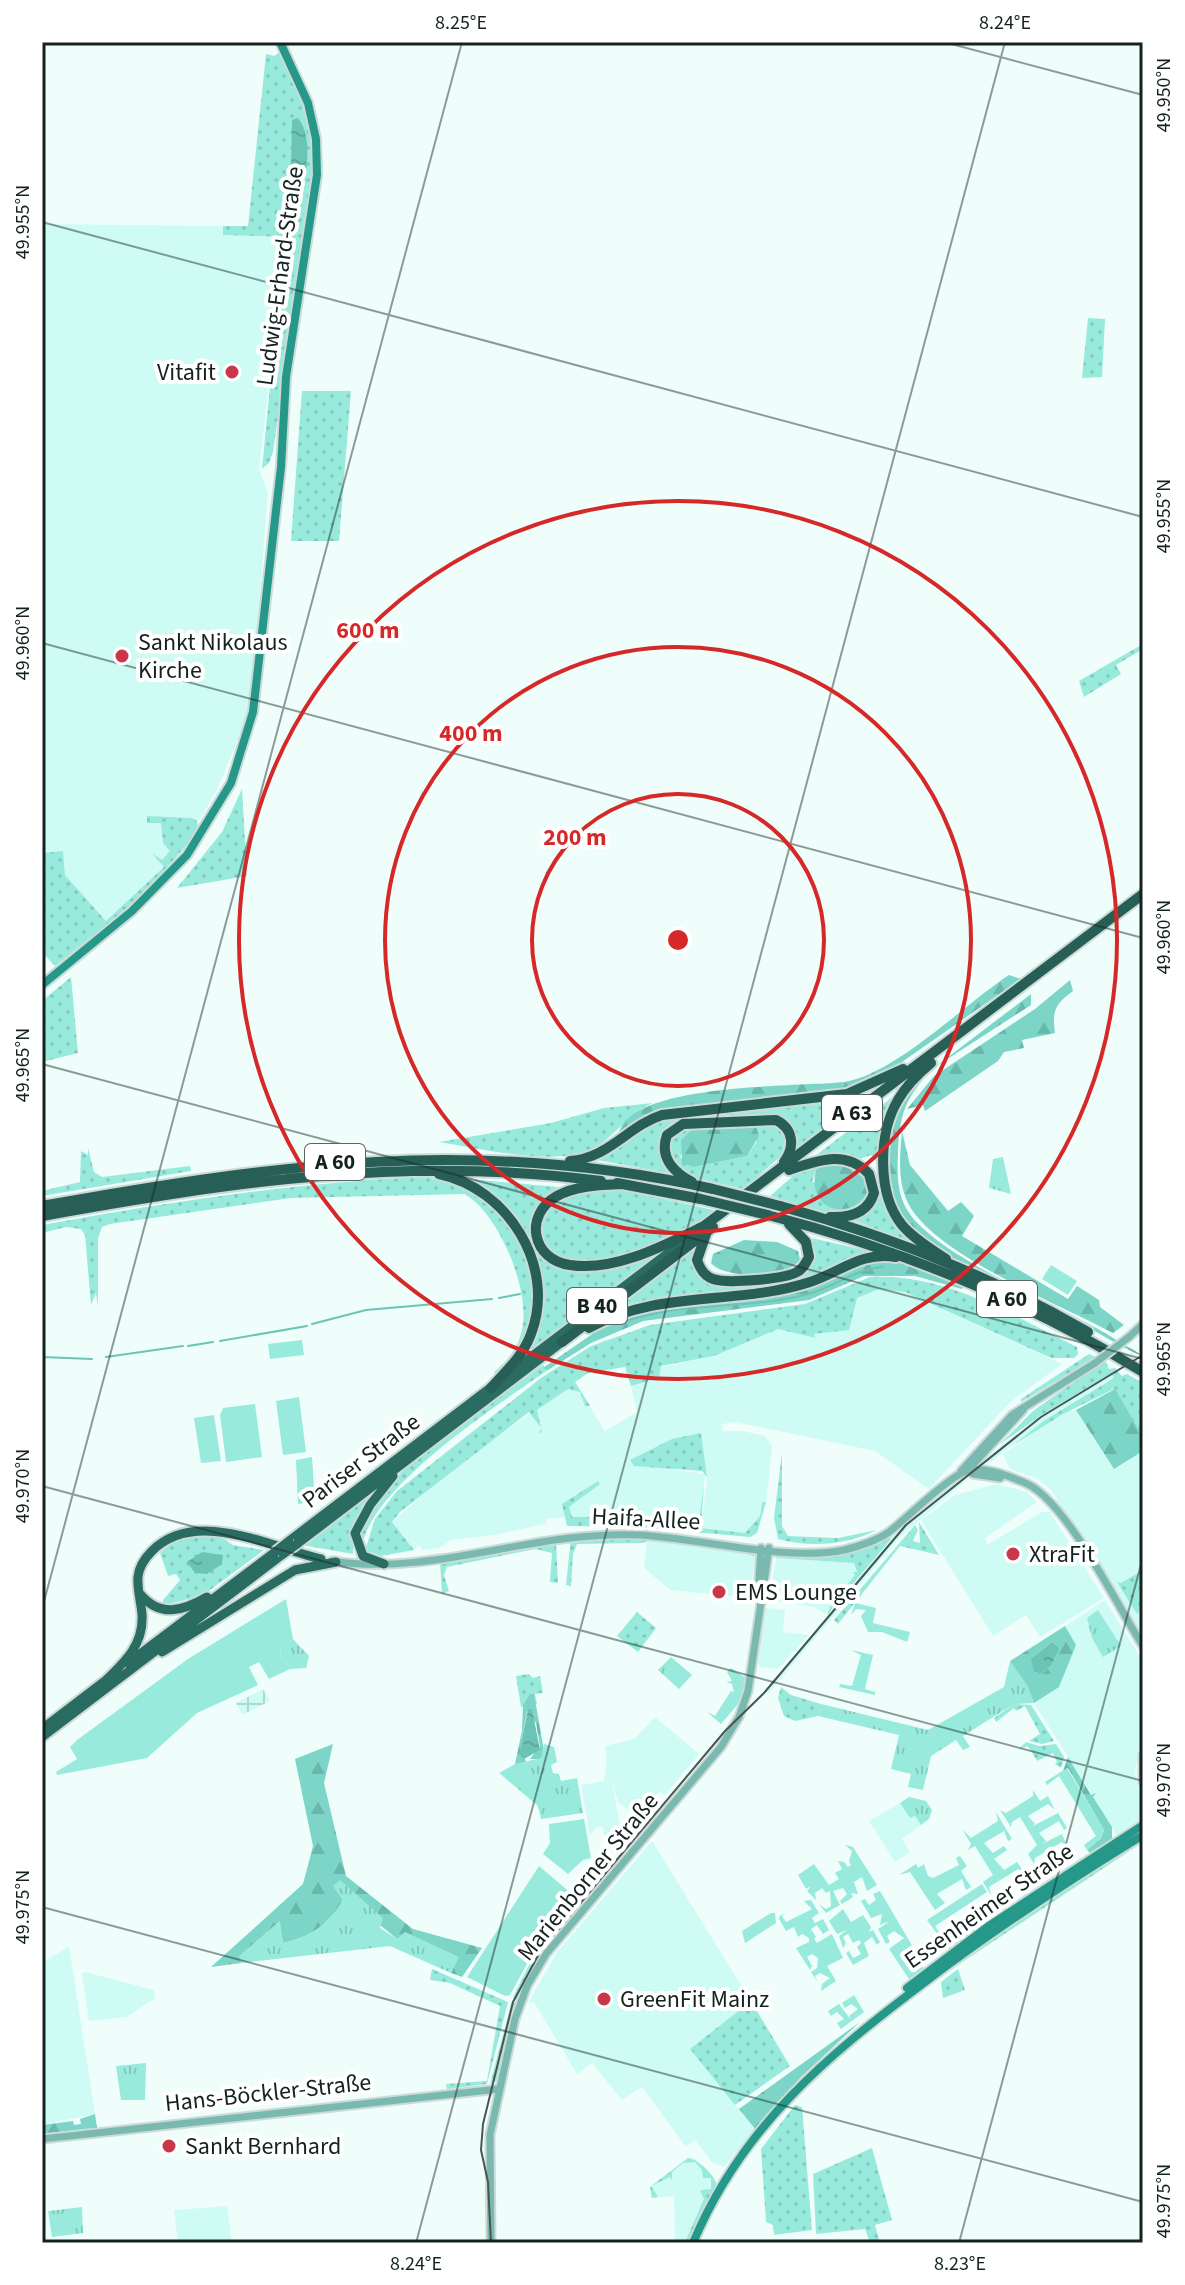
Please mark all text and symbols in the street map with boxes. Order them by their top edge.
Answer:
text: 8.25°E [435,9,487,37]
text: 8.24°E [979,9,1031,37]
text: 49.950°N [1150,58,1178,132]
street label: Ludwig-Erhard-Straße [247,164,313,388]
text: 49.955°N [9,185,37,259]
place label: Vitafit [157,355,216,390]
marker: Vitafit [223,363,241,381]
text: 49.955°N [1150,479,1178,553]
text: 49.960°N [9,606,37,680]
text: 600 m [336,613,400,648]
place label: Sankt Nikolaus Kirche [138,625,288,688]
marker: Sankt Nikolaus Kirche [113,647,131,665]
text: 400 m [439,716,503,751]
text: 200 m [543,820,607,855]
text: 49.960°N [1150,900,1178,974]
centre of rings [664,926,692,954]
text: 49.965°N [9,1028,37,1102]
road number: A 63 [822,1095,882,1131]
road number: A 60 [305,1144,365,1180]
road number: A 60 [977,1281,1037,1317]
road number: B 40 [567,1288,627,1324]
text: 49.965°N [1150,1322,1178,1396]
street label: Pariser Straße [295,1405,427,1517]
text: 49.970°N [9,1449,37,1523]
street label: Haifa-Allee [591,1499,701,1539]
place label: XtraFit [1029,1537,1095,1572]
marker: XtraFit [1004,1545,1022,1563]
place label: EMS Lounge [735,1575,857,1610]
marker: EMS Lounge [710,1583,728,1601]
text: 49.970°N [1150,1743,1178,1817]
street label: Marienborner Straße [509,1785,667,1969]
street label: Essenheimer Straße [897,1834,1081,1978]
text: 49.975°N [9,1870,37,1944]
place label: GreenFit Mainz [620,1982,769,2017]
marker: GreenFit Mainz [595,1990,613,2008]
street label: Hans-Böckler-Straße [163,2065,373,2121]
place label: Sankt Bernhard [185,2129,341,2164]
marker: Sankt Bernhard [160,2137,178,2155]
text: 49.975°N [1150,2164,1178,2238]
text: 8.24°E [390,2250,442,2278]
text: 8.23°E [934,2250,986,2278]

